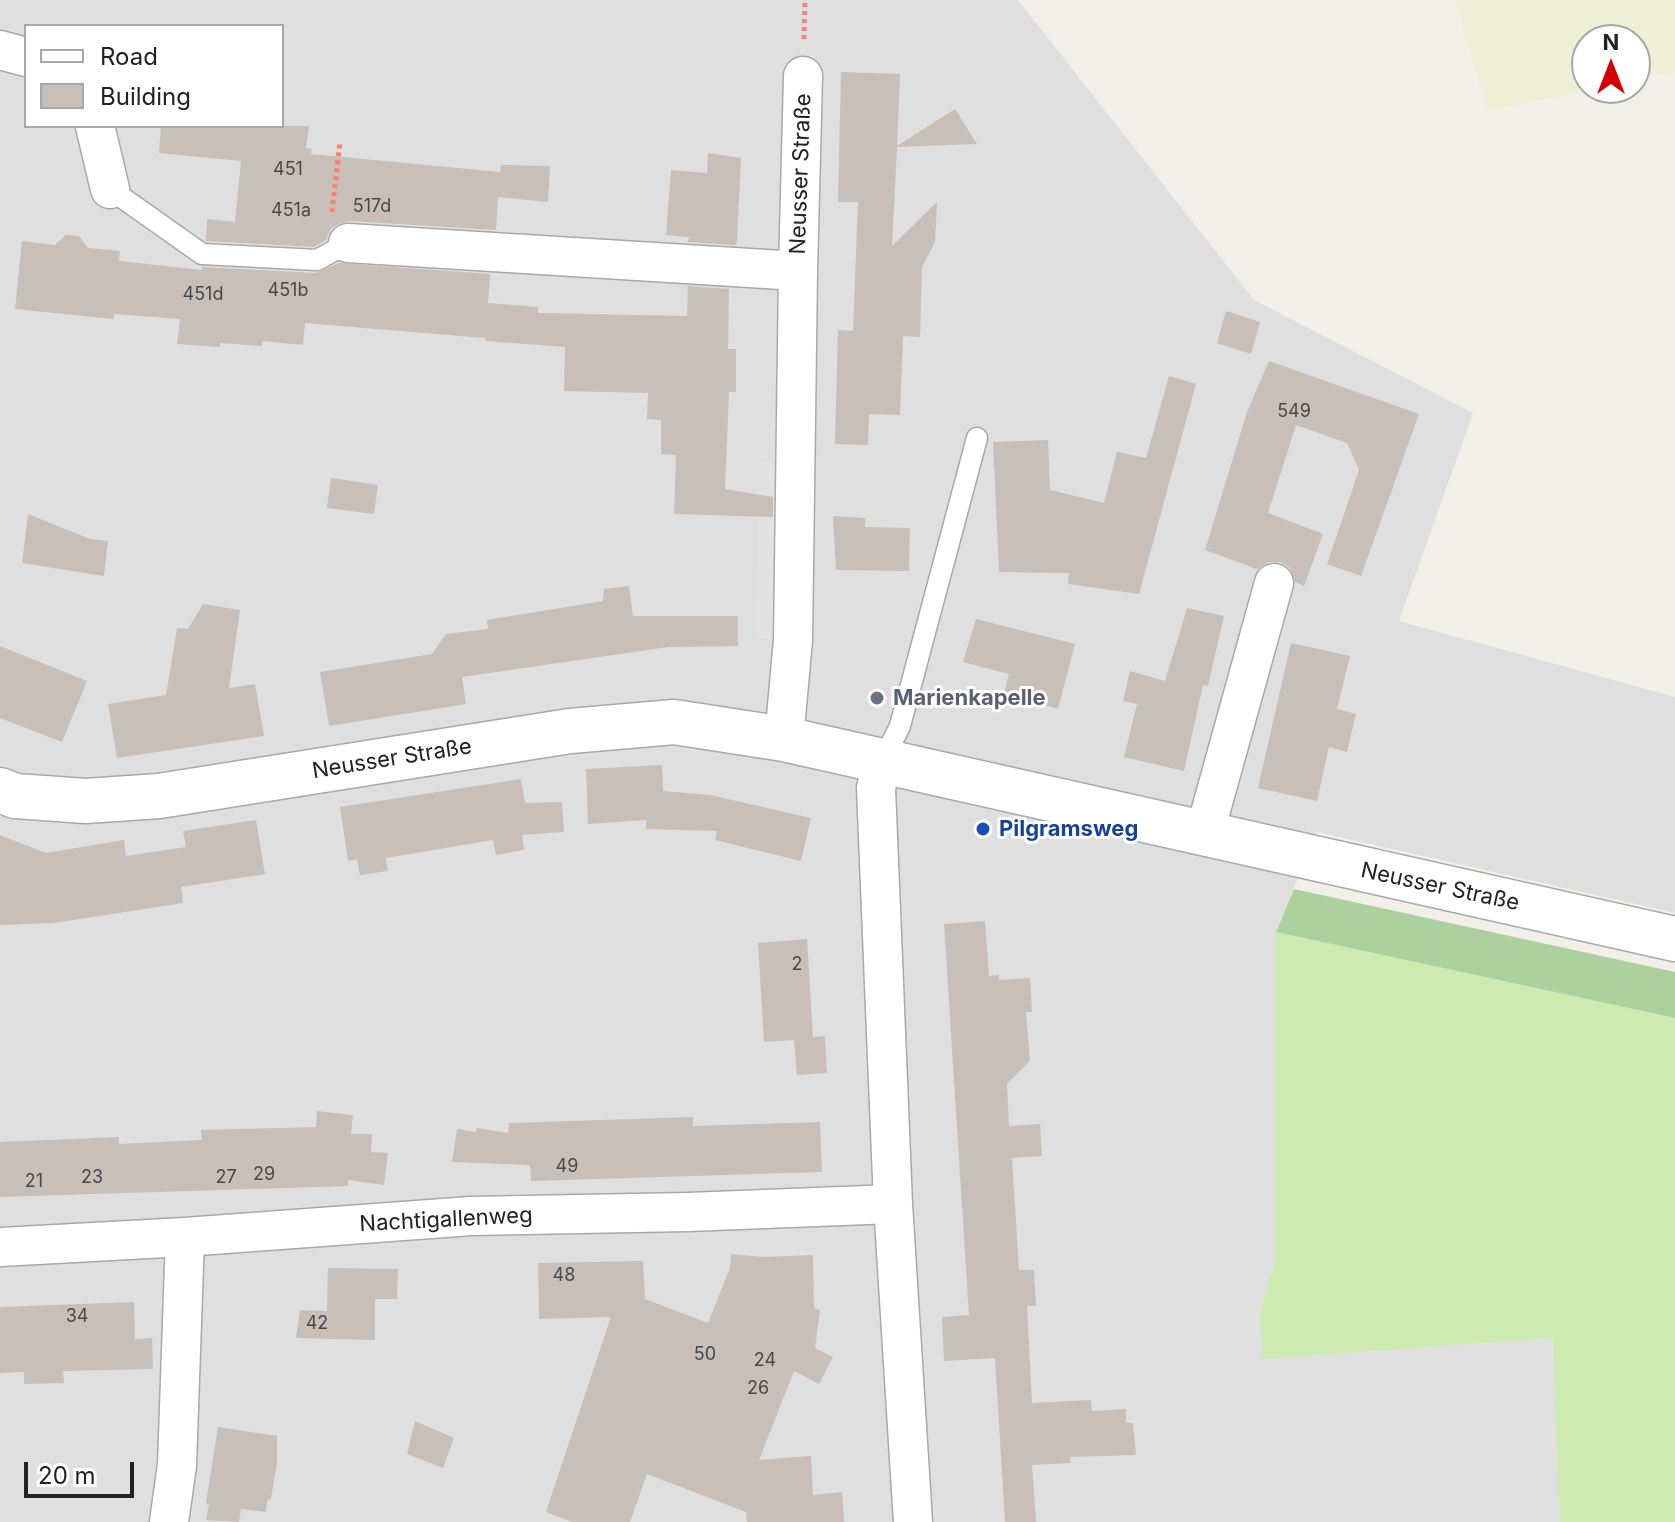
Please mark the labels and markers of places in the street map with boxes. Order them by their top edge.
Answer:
place label: Marienkapelle [893,685,1046,711]
marker: Marienkapelle [868,689,886,707]
place label: Pilgramsweg [999,816,1138,842]
marker: Pilgramsweg [974,820,992,838]

